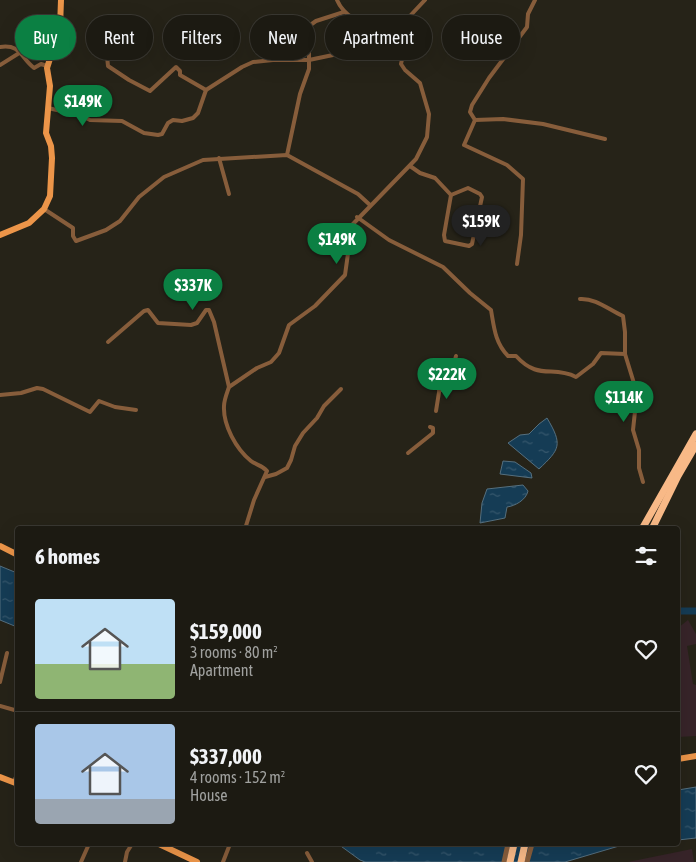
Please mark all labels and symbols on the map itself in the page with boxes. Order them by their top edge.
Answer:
pin: $149K [48,84,118,127]
pin: $159K [446,204,516,247]
pin: $149K [302,222,372,265]
pin: $337K [158,268,228,311]
pin: $222K [412,358,482,400]
pin: $114K [589,380,659,423]

